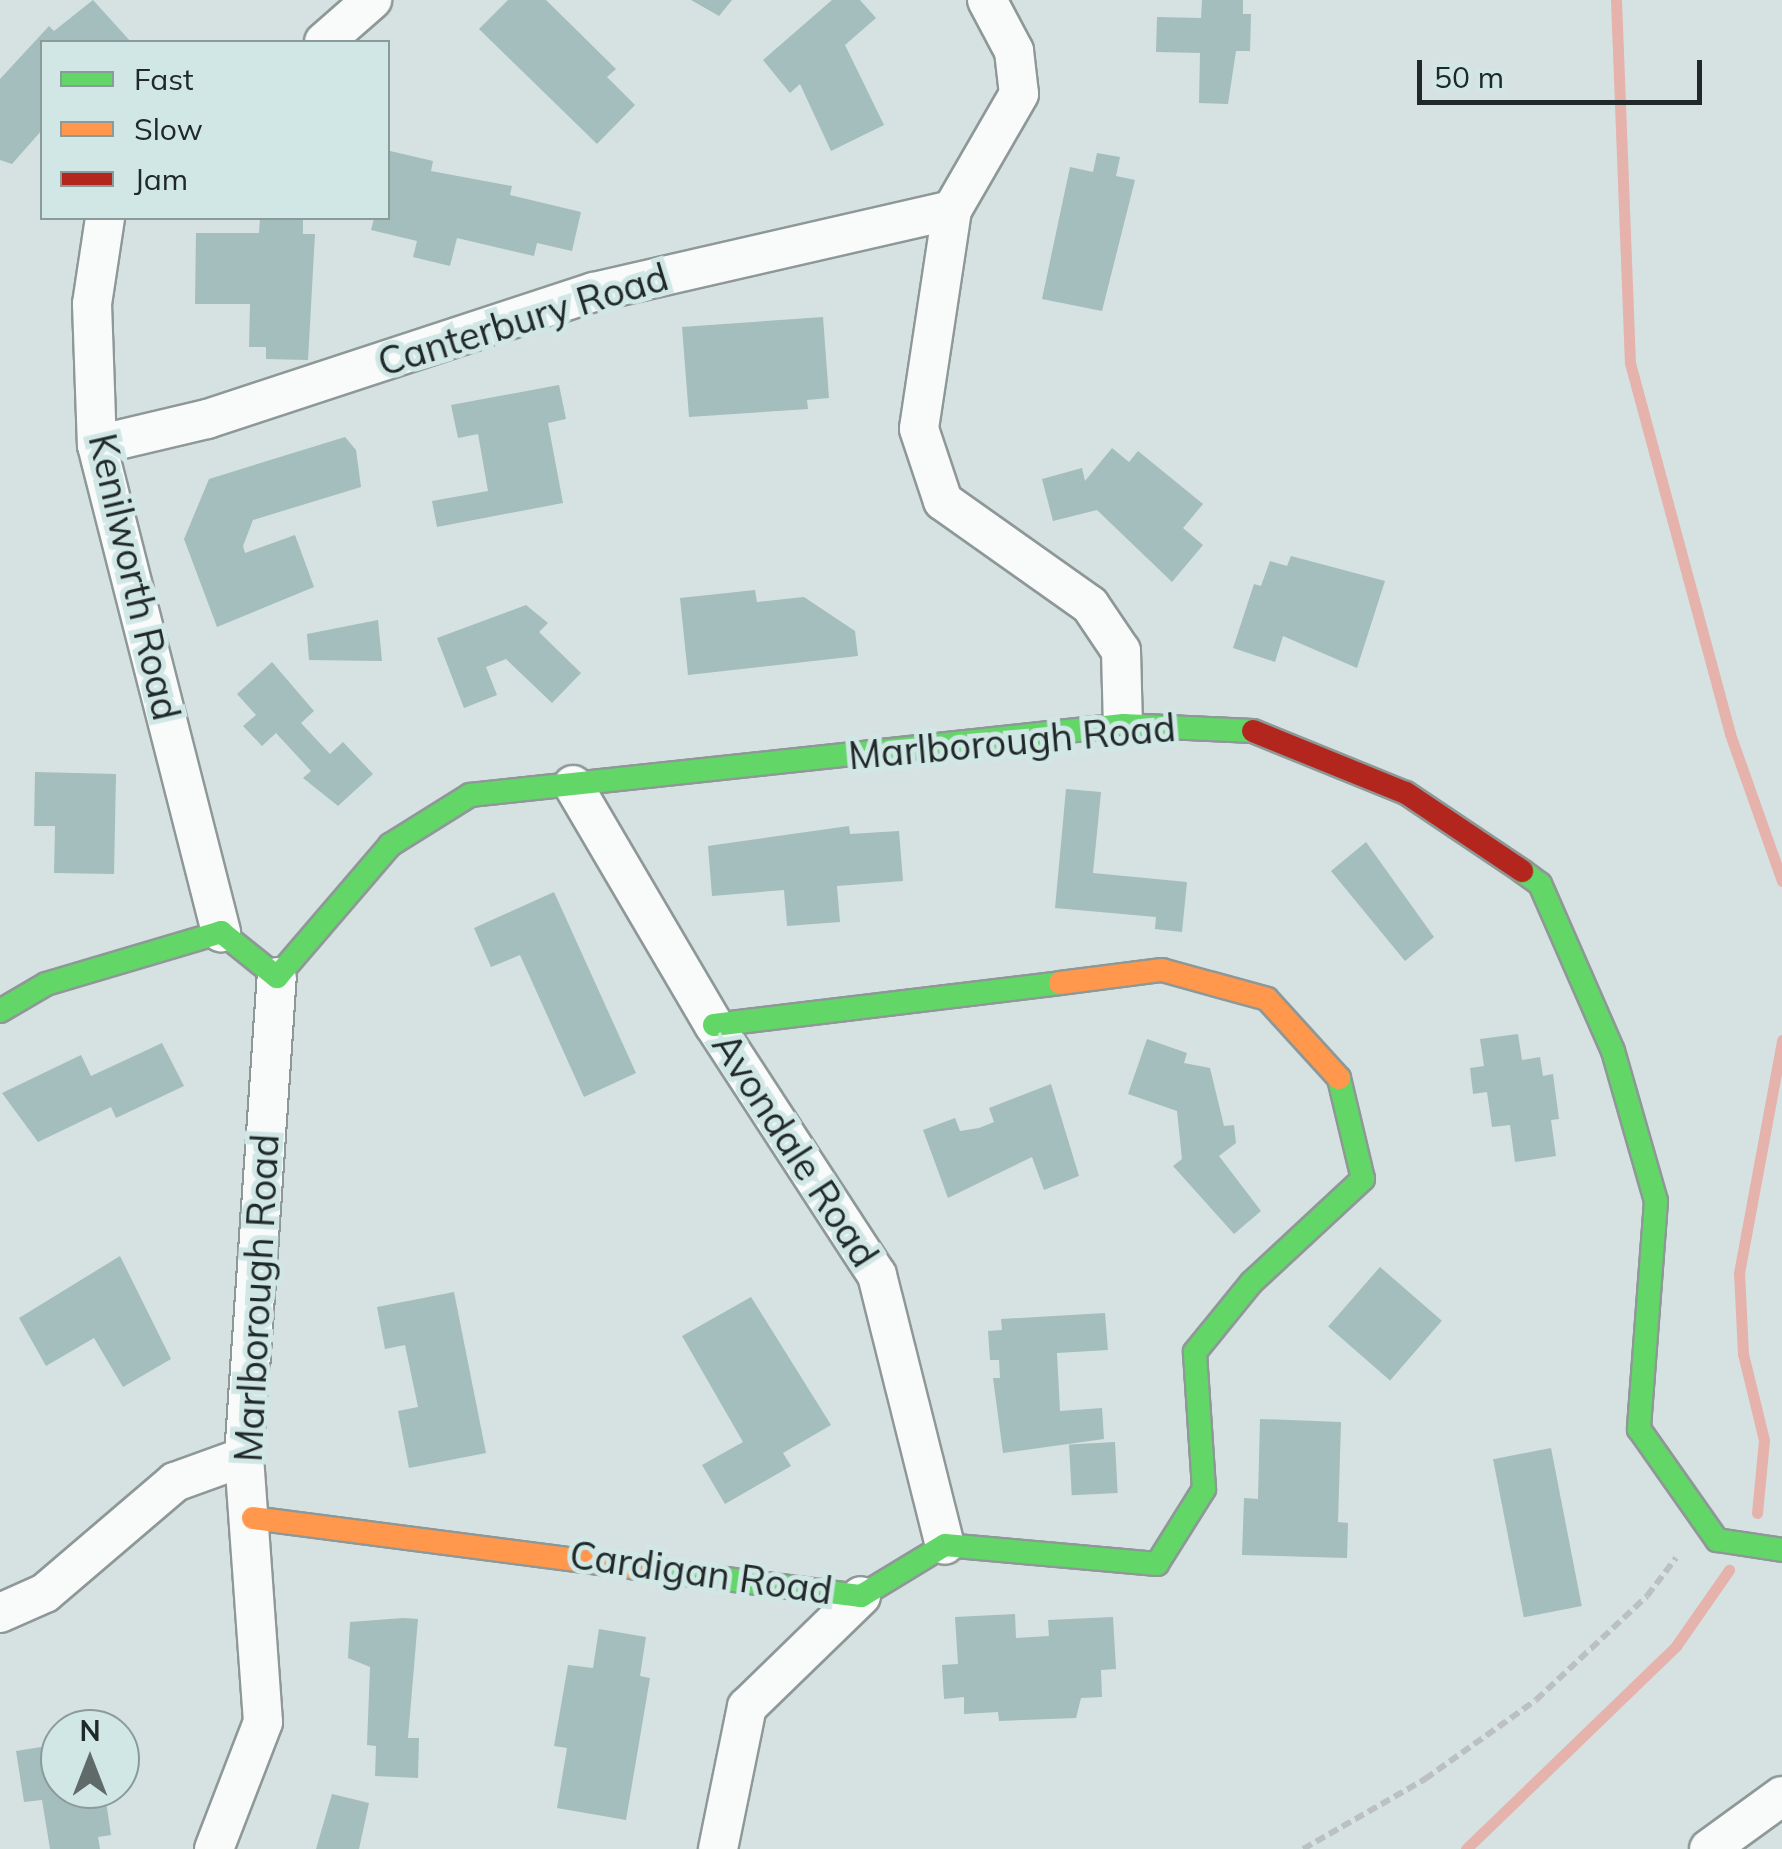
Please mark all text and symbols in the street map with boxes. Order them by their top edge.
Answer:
legend [40,40,390,220]
scale bar [1422,40,1707,102]
text: 50 m [1434,58,1504,96]
text: Fast [134,60,194,98]
text: Slow [134,110,203,148]
text: Jam [134,160,188,198]
street label: Canterbury Road [372,254,674,386]
street label: Kenilworth Road [79,429,189,725]
street label: Marlborough Road [847,705,1177,779]
street label: Avondale Road [703,1025,887,1275]
street label: Marlborough Road [226,1133,288,1463]
street label: Cardigan Road [567,1532,835,1614]
north arrow [40,1709,140,1809]
text: N [79,1713,101,1748]

